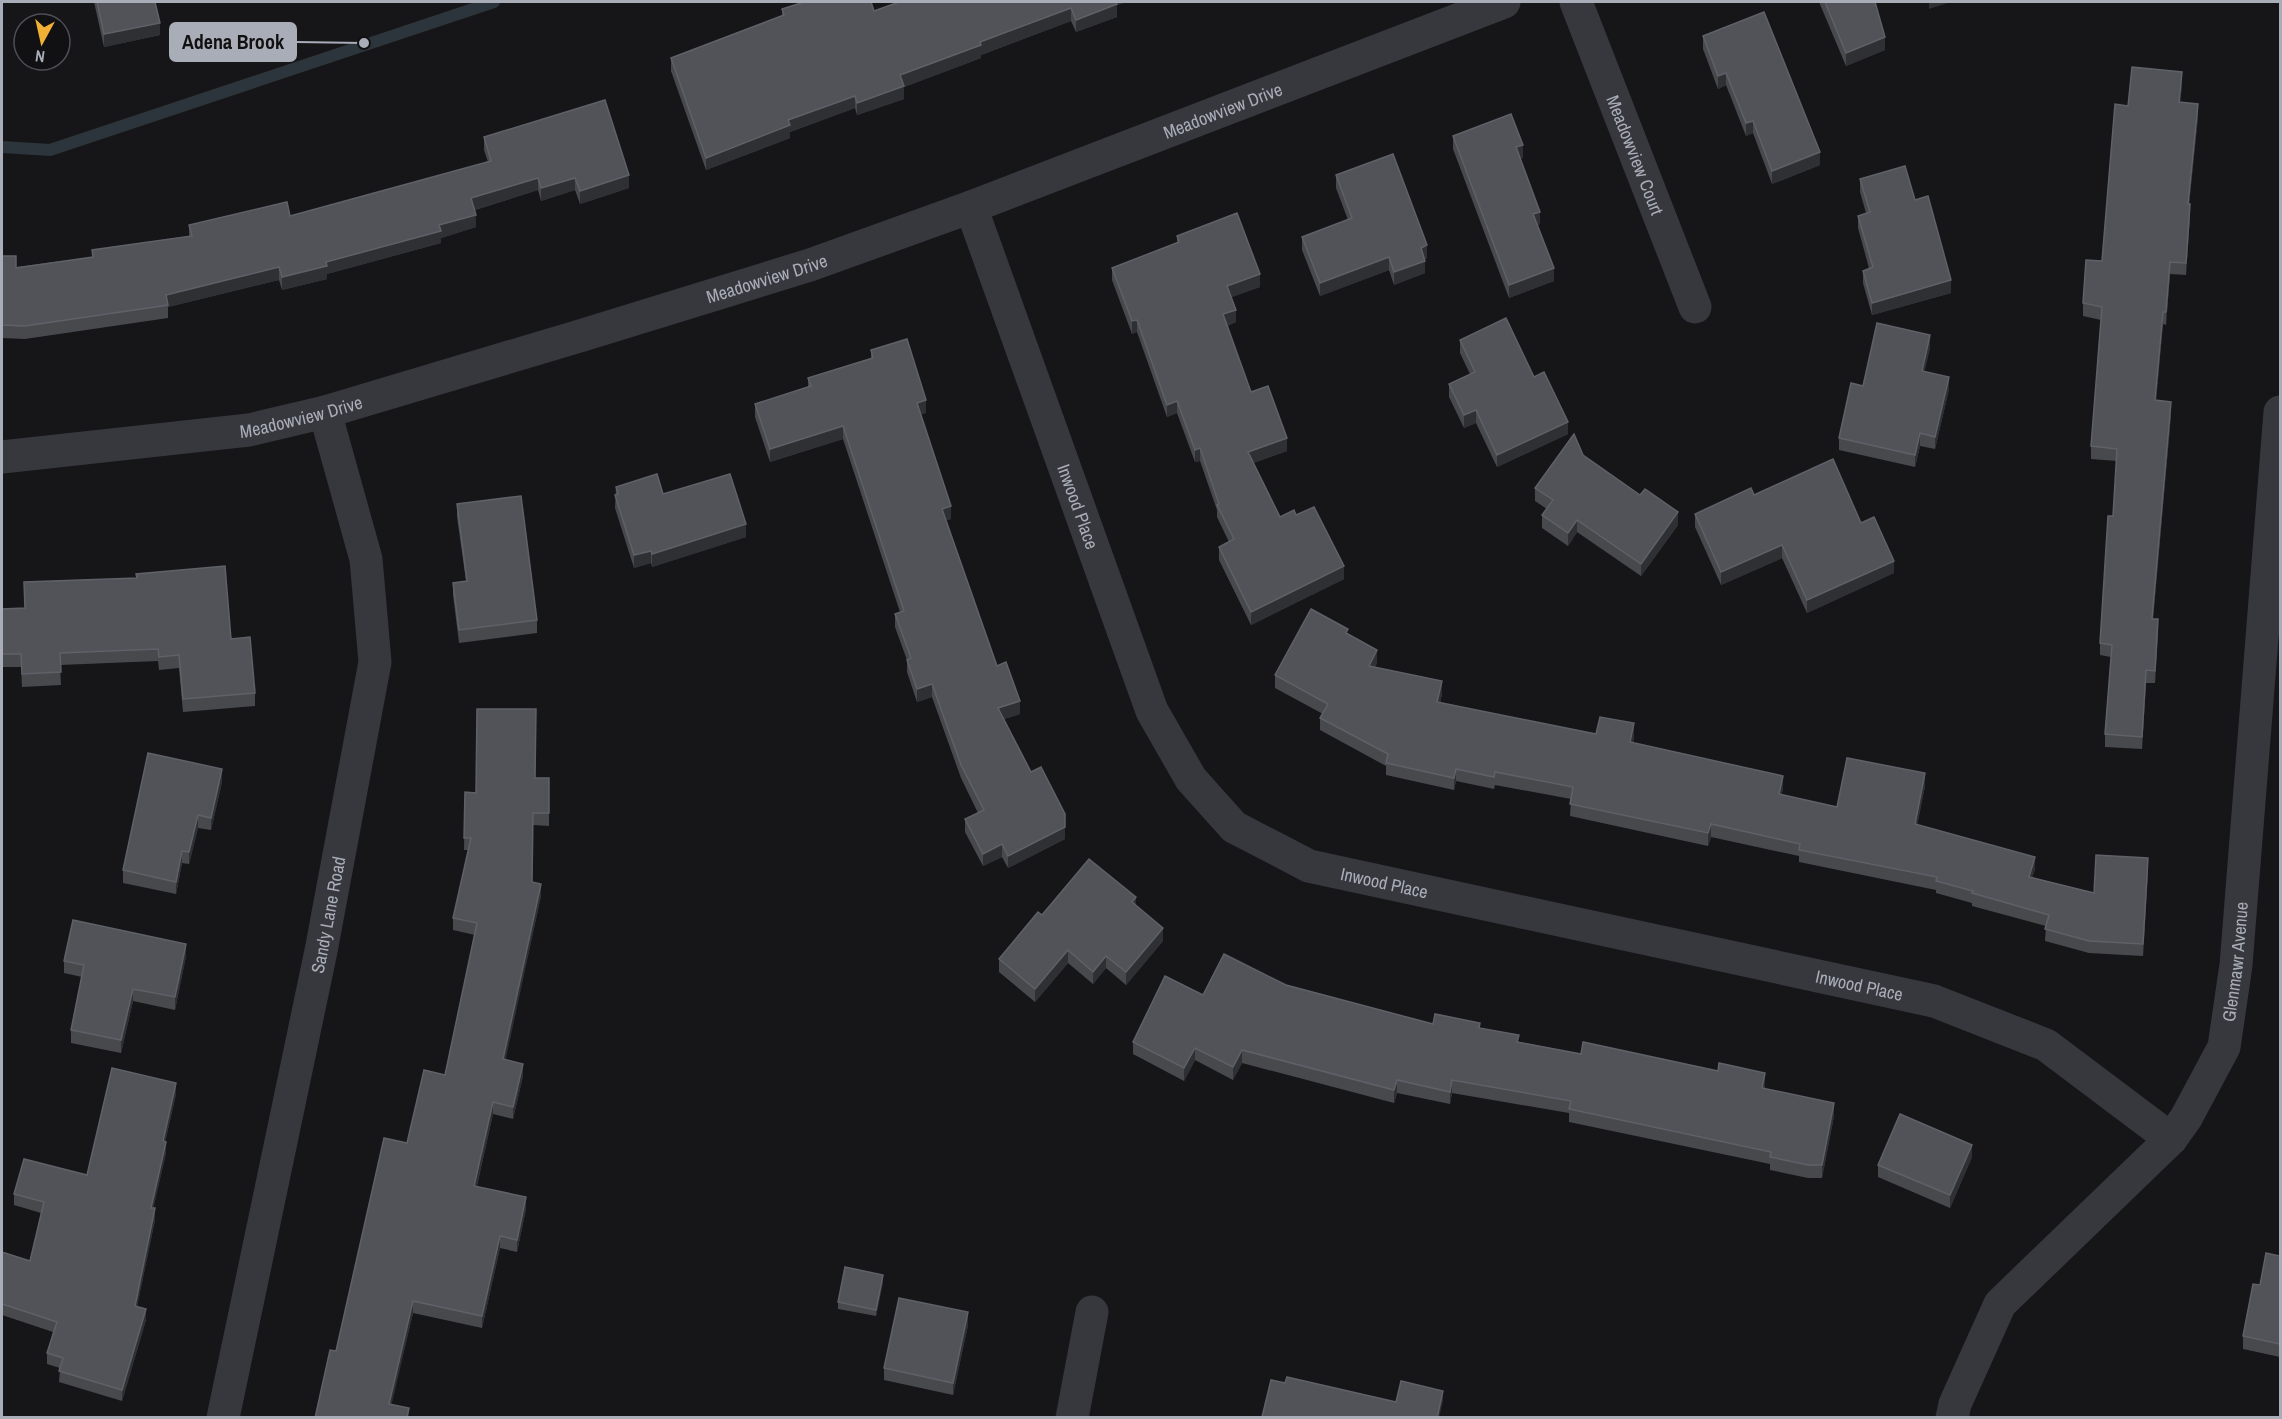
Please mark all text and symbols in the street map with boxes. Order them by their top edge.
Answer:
north arrow [12,12,72,72]
callout: Adena Brook [170,23,296,61]
text: Adena Brook [182,28,285,55]
text: N [34,45,46,68]
street label: Meadowview Drive [1159,76,1286,144]
street label: Meadowview Court [1601,91,1670,218]
street label: Meadowview Drive [703,247,831,309]
street label: Meadowview Drive [238,389,365,443]
street label: Inwood Place [1052,460,1105,552]
street label: Sandy Lane Road [304,854,351,975]
street label: Inwood Place [1338,861,1430,904]
street label: Glenmawr Avenue [2215,901,2253,1023]
street label: Inwood Place [1813,963,1905,1006]

